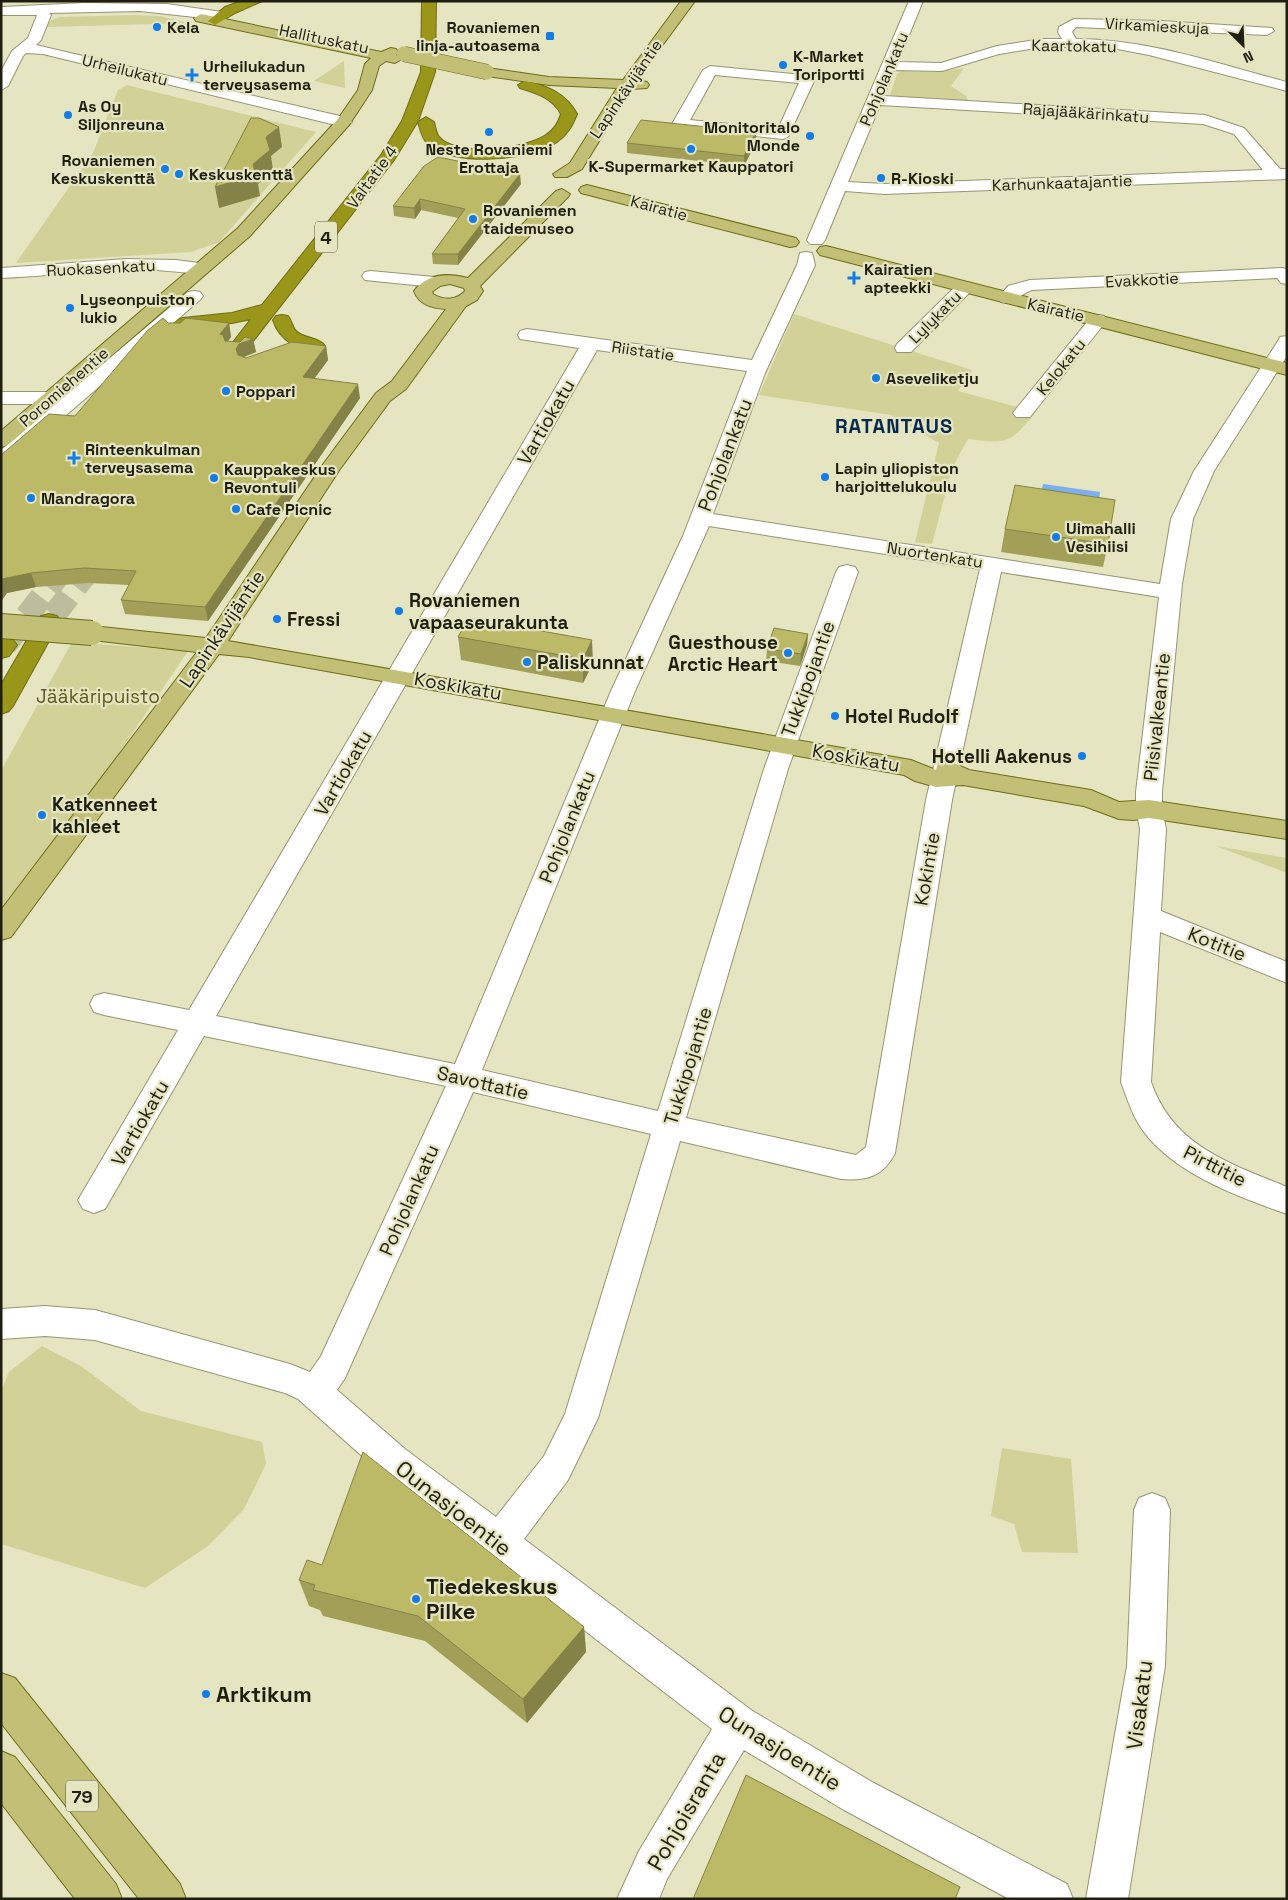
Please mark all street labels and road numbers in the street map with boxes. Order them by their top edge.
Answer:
street label: Virkamieskuja [1104,13,1210,39]
street label: Hallituskatu [277,19,371,59]
street label: Pohjolankatu [855,29,913,129]
street label: Lapinkävijäntie [585,35,667,143]
street label: Kaartokatu [1031,35,1117,57]
street label: Urheilukatu [80,49,170,91]
street label: Rajajääkärinkatu [1022,98,1150,128]
street label: Valtatie 4 [342,141,402,213]
street label: Karhunkaatajantie [991,170,1133,196]
street label: Kairatie [628,190,690,226]
road number: 4 [315,222,337,252]
street label: Ruokasenkatu [46,255,156,281]
street label: Evakkotie [1105,268,1179,292]
street label: Lylykatu [904,286,966,348]
street label: Kairatie [1025,293,1087,327]
street label: Kelokatu [1032,334,1090,400]
street label: Riistatie [610,336,676,366]
street label: Poromiehentie [15,342,113,432]
street label: Vartiokatu [511,375,581,469]
street label: Pohjolankatu [692,395,758,515]
street label: Nuortenkatu [885,537,985,573]
street label: Lapinkävijäntie [173,565,271,693]
street label: Tukkipojantie [775,617,841,741]
street label: Piisivalkeantie [1138,652,1176,782]
street label: Koskikatu [412,666,504,706]
street label: Vartiokatu [308,726,378,820]
street label: Koskikatu [810,738,902,778]
street label: Pohjolankatu [533,767,601,887]
street label: Kokintie [908,830,946,908]
street label: Kotitie [1184,921,1250,967]
street label: Tukkipojantie [658,1004,718,1128]
street label: Savottatie [435,1060,531,1106]
street label: Vartiokatu [105,1076,175,1170]
street label: Pirttitie [1179,1140,1251,1192]
street label: Pohjolankatu [373,1141,445,1259]
street label: Ounasjoentie [390,1454,518,1562]
street label: Visakatu [1120,1658,1158,1752]
street label: Ounasjoentie [713,1699,847,1797]
street label: Pohjoisranta [641,1746,731,1875]
road number: 79 [66,1780,98,1812]

